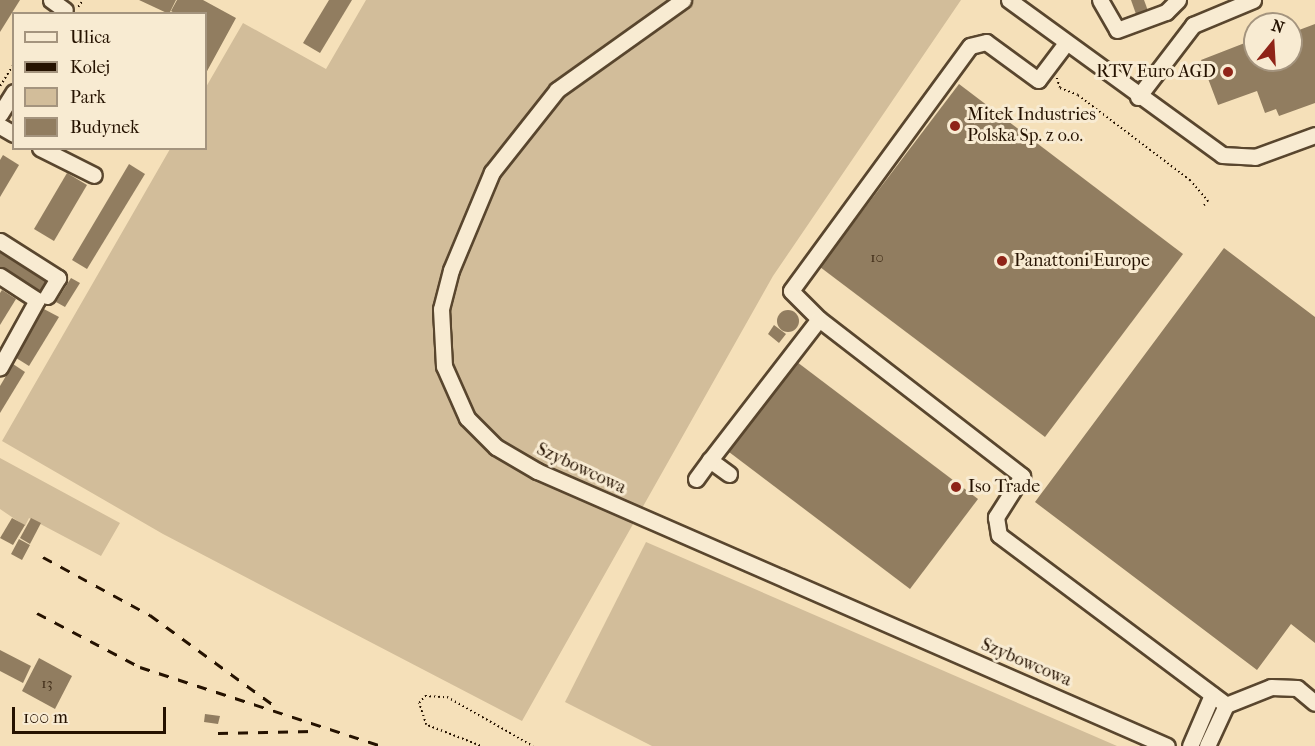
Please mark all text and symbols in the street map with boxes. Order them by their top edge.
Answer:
legend [12,12,207,150]
north arrow [1243,12,1303,72]
text: N [1269,15,1287,37]
text: Ulica [70,27,110,48]
text: Kolej [70,57,110,78]
place label: RTV Euro AGD [1096,61,1216,83]
marker: RTV Euro AGD [1221,65,1235,79]
text: Park [70,87,106,108]
place label: Mitek Industries Polska Sp. z o.o. [967,105,1096,148]
text: Budynek [70,117,139,138]
marker: Mitek Industries Polska Sp. z o.o. [948,119,962,133]
house number: 10 [870,249,884,267]
place label: Panattoni Europe [1014,250,1150,272]
marker: Panattoni Europe [995,254,1009,268]
street label: Szybowcowa [533,439,629,499]
place label: Iso Trade [968,476,1040,498]
marker: Iso Trade [949,480,963,494]
street label: Szybowcowa [977,634,1075,692]
house number: 13 [41,675,53,693]
scale bar [15,695,170,733]
text: 100 m [23,707,68,728]

